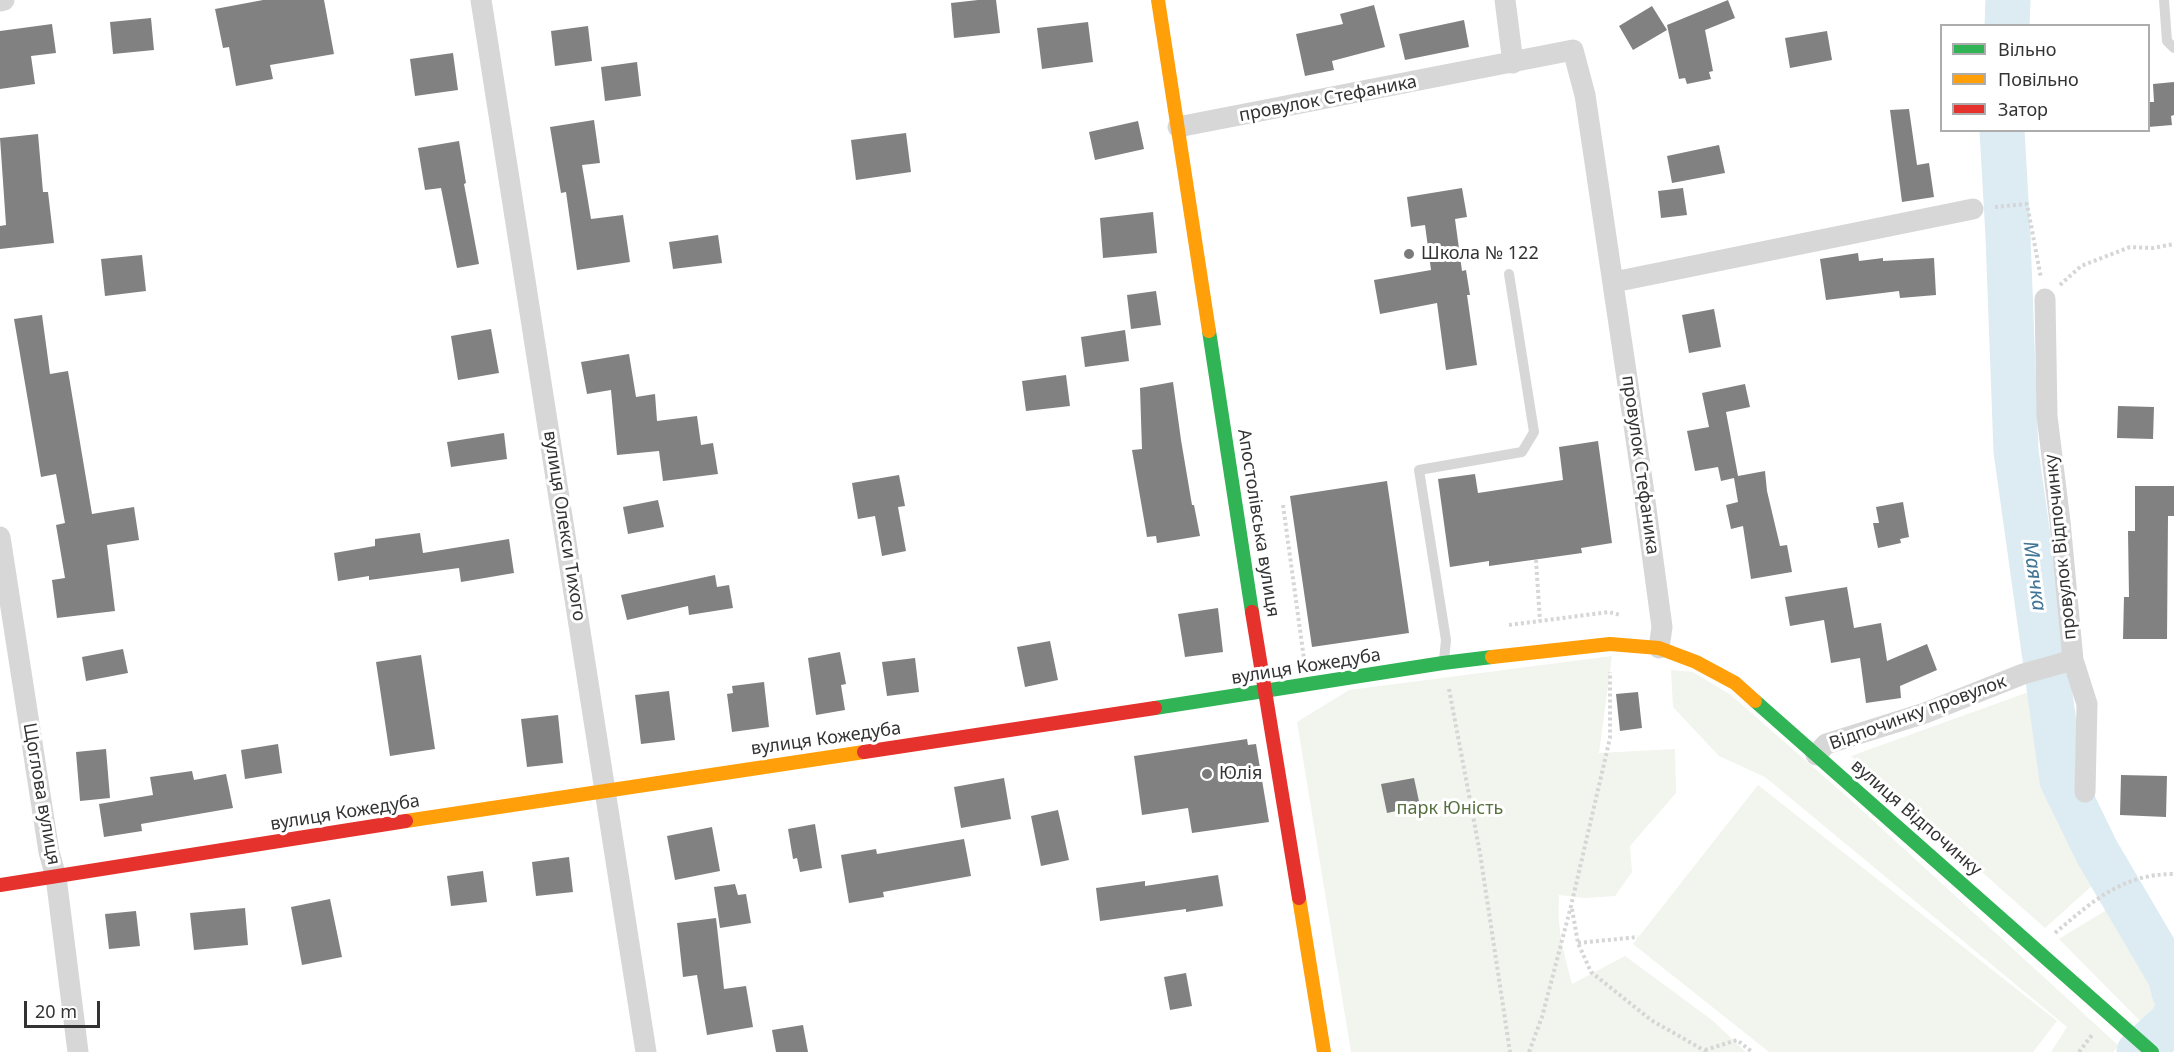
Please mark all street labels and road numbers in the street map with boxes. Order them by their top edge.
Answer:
street label: провулок Стефаника [1237,71,1419,127]
street label: провулок Стефаника [1617,374,1663,556]
street label: Апостолівська вулиця [1232,427,1284,619]
street label: вулиця Олекси Тихого [538,429,590,623]
street label: провулок Відпочинку [2041,453,2081,641]
street label: вулиця Кожедуба [1230,645,1382,689]
street label: Відпочинку провулок [1827,671,2009,755]
street label: вулиця Кожедуба [750,718,902,760]
street label: Щоглова вулиця [18,721,64,867]
street label: вулиця Відпочинку [1846,755,1986,881]
street label: вулиця Кожедуба [269,791,421,835]

